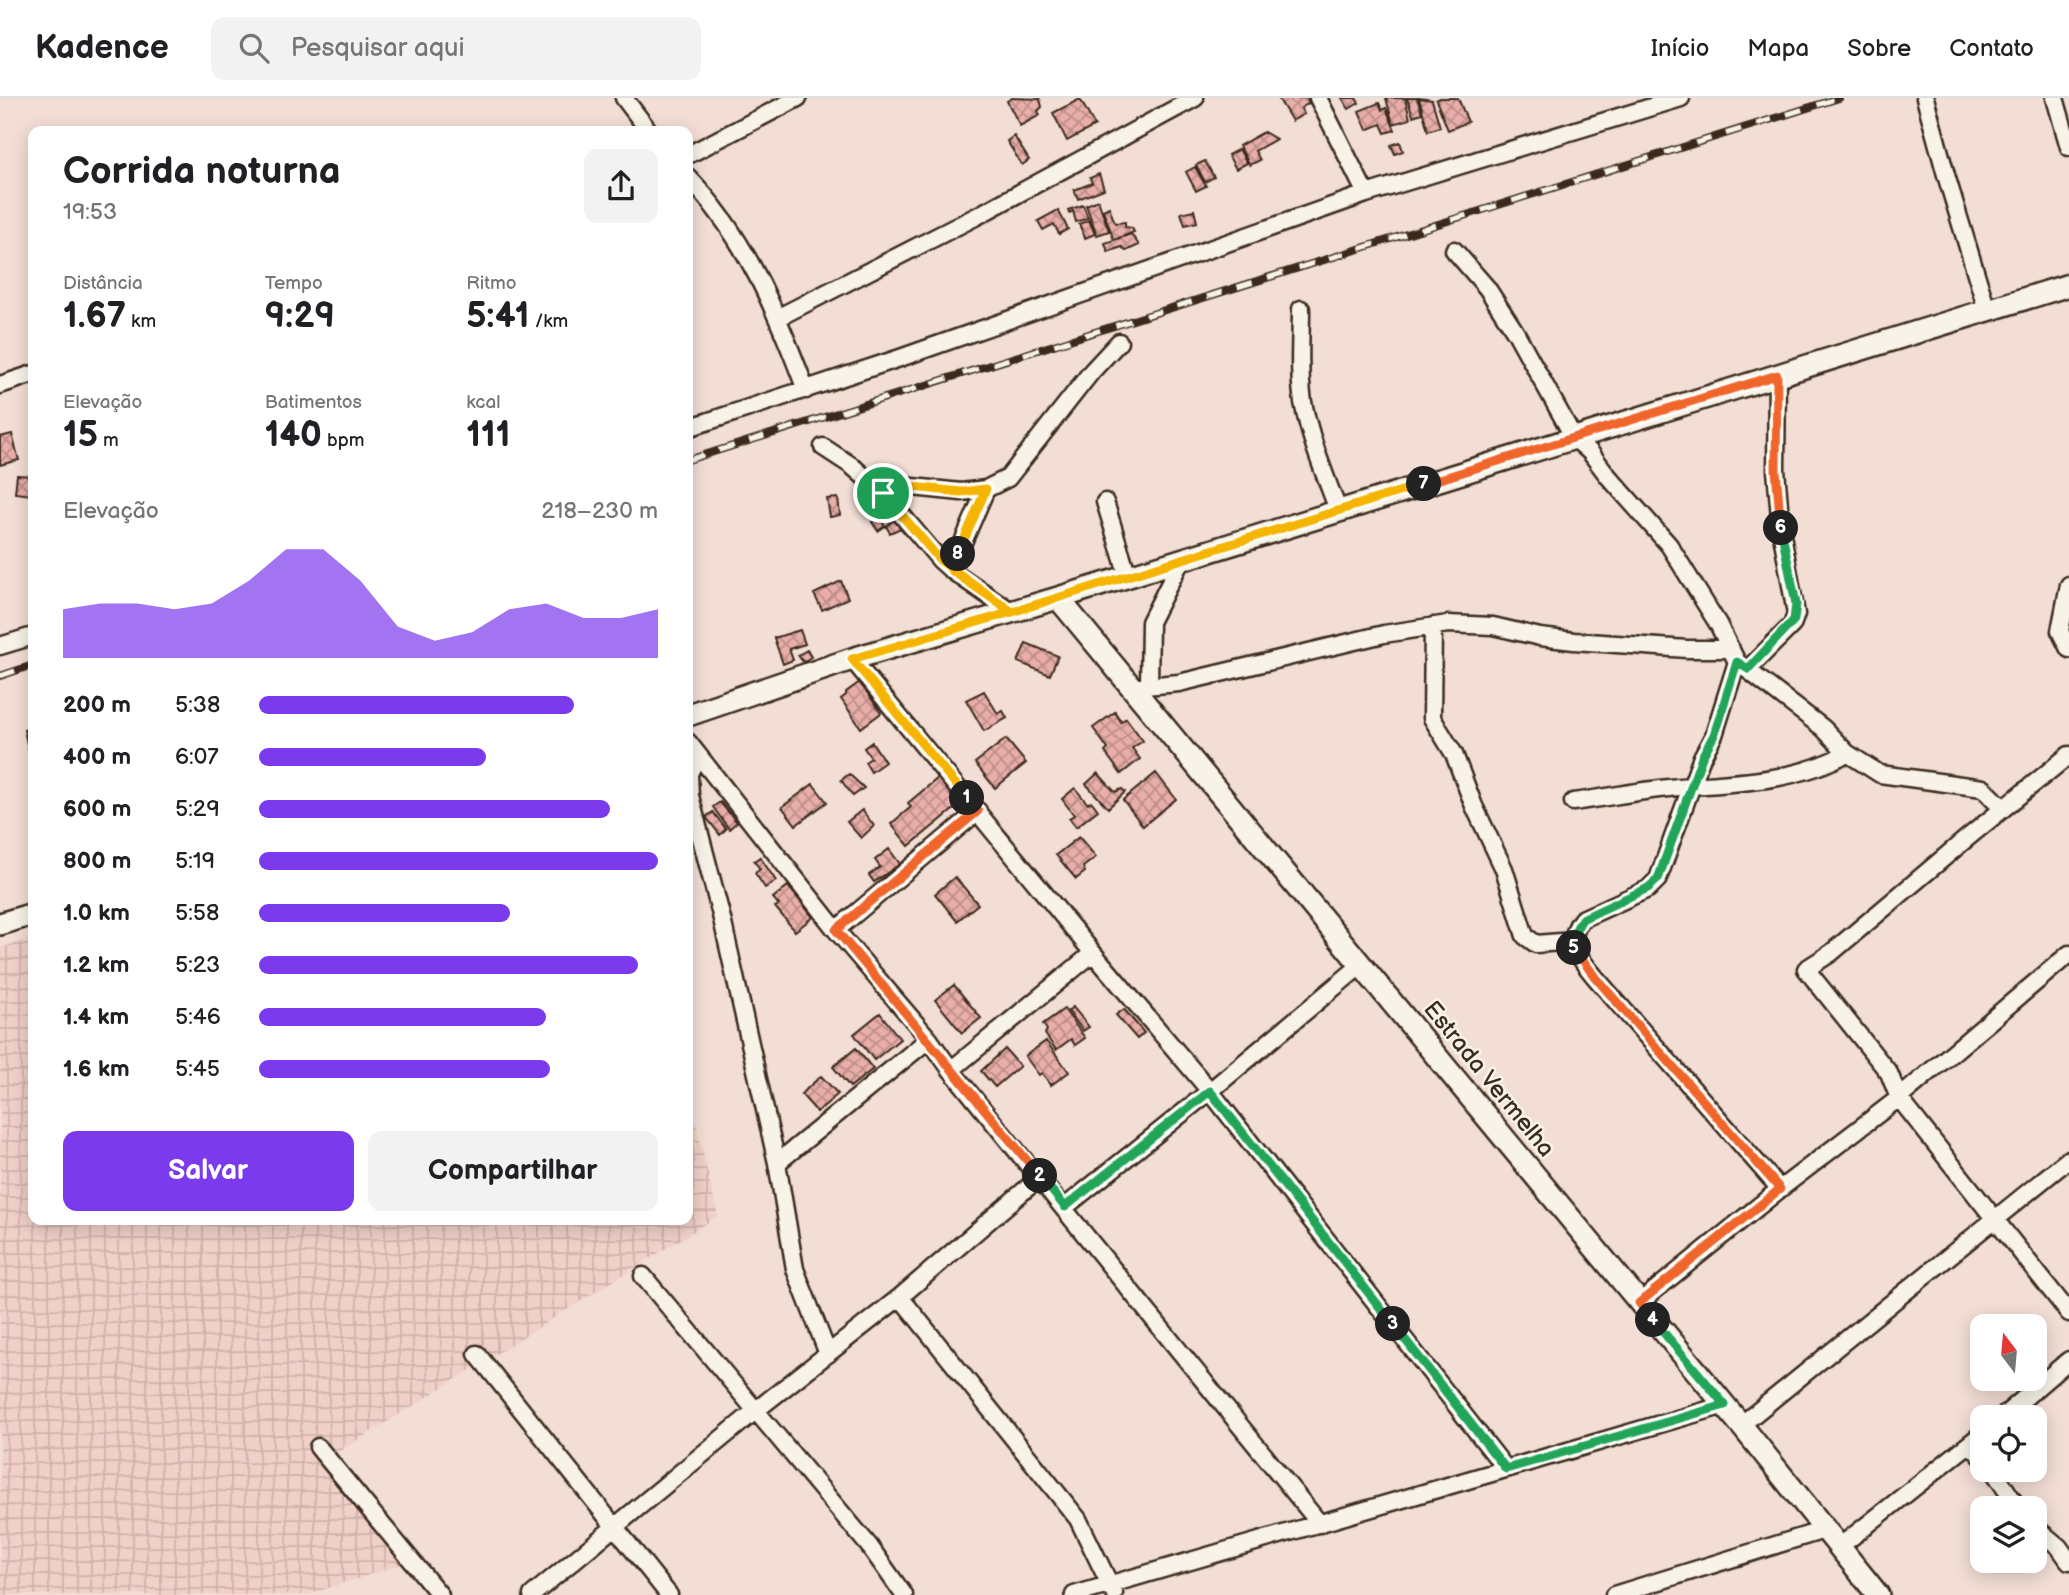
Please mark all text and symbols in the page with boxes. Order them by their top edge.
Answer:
search box [211,17,701,80]
text: Kadence [35,28,169,68]
icon: search [235,29,273,67]
text: Pesquisar aqui [291,33,465,64]
text: Início [1651,34,1709,63]
text: Mapa [1747,34,1809,63]
text: Sobre [1847,34,1911,63]
text: Contato [1949,34,2034,63]
text: Corrida noturna [63,149,341,194]
button: share [584,149,658,223]
text: 19:53 [63,198,117,226]
text: Distância [63,272,143,295]
text: Tempo [265,272,323,295]
text: Ritmo [466,272,517,295]
text: 1.67 [63,295,126,338]
text: 9:29 [265,295,335,338]
text: 5:41 [466,295,530,338]
text: km [126,310,156,333]
text: /km [530,310,568,333]
text: Elevação [63,391,142,414]
text: Batimentos [265,391,362,414]
text: kcal [466,391,500,414]
text: 15 [63,414,98,457]
text: 140 [265,414,322,457]
text: 111 [466,414,511,457]
text: m [98,429,119,452]
text: bpm [322,429,364,452]
pin [853,463,913,523]
pin: 7 [1406,466,1442,502]
text: 7 [1418,472,1429,495]
icon: arrive [864,474,902,512]
text: Elevação [63,497,159,525]
text: 218–230 m [541,497,658,525]
pin: 6 [1764,510,1798,546]
text: 6 [1775,516,1786,539]
pin: 8 [940,536,976,572]
text: 8 [952,542,963,565]
text: 200 m [63,691,131,719]
text: 5:38 [175,691,220,719]
text: 400 m [63,743,131,771]
text: 6:07 [175,743,219,771]
pin: 1 [950,780,984,816]
text: 1 [963,786,971,809]
text: 600 m [63,795,131,823]
text: 5:29 [175,795,220,823]
text: 800 m [63,847,131,875]
text: 5:19 [175,847,215,875]
text: 1.0 km [63,899,130,927]
text: 5:58 [175,899,219,927]
pin: 5 [1556,930,1592,966]
text: 5 [1568,936,1579,959]
text: 1.2 km [63,951,129,979]
text: 5:23 [175,951,220,979]
street label: Estrada Vermelha [1417,995,1561,1163]
text: 1.4 km [63,1003,129,1031]
text: 5:46 [175,1003,221,1031]
text: 1.6 km [63,1055,130,1083]
text: 5:45 [175,1055,220,1083]
button: Salvar [63,1131,354,1211]
button: Compartilhar [368,1131,658,1211]
pin: 2 [1023,1158,1058,1194]
text: 2 [1034,1164,1045,1187]
pin: 4 [1636,1302,1670,1338]
pin: 3 [1376,1306,1410,1342]
text: 4 [1647,1308,1658,1331]
text: 3 [1387,1312,1398,1335]
north arrow [1970,1314,2048,1391]
map controls [1970,1314,2047,1573]
button: locate [1970,1405,2047,1482]
button: layers [1970,1496,2047,1573]

